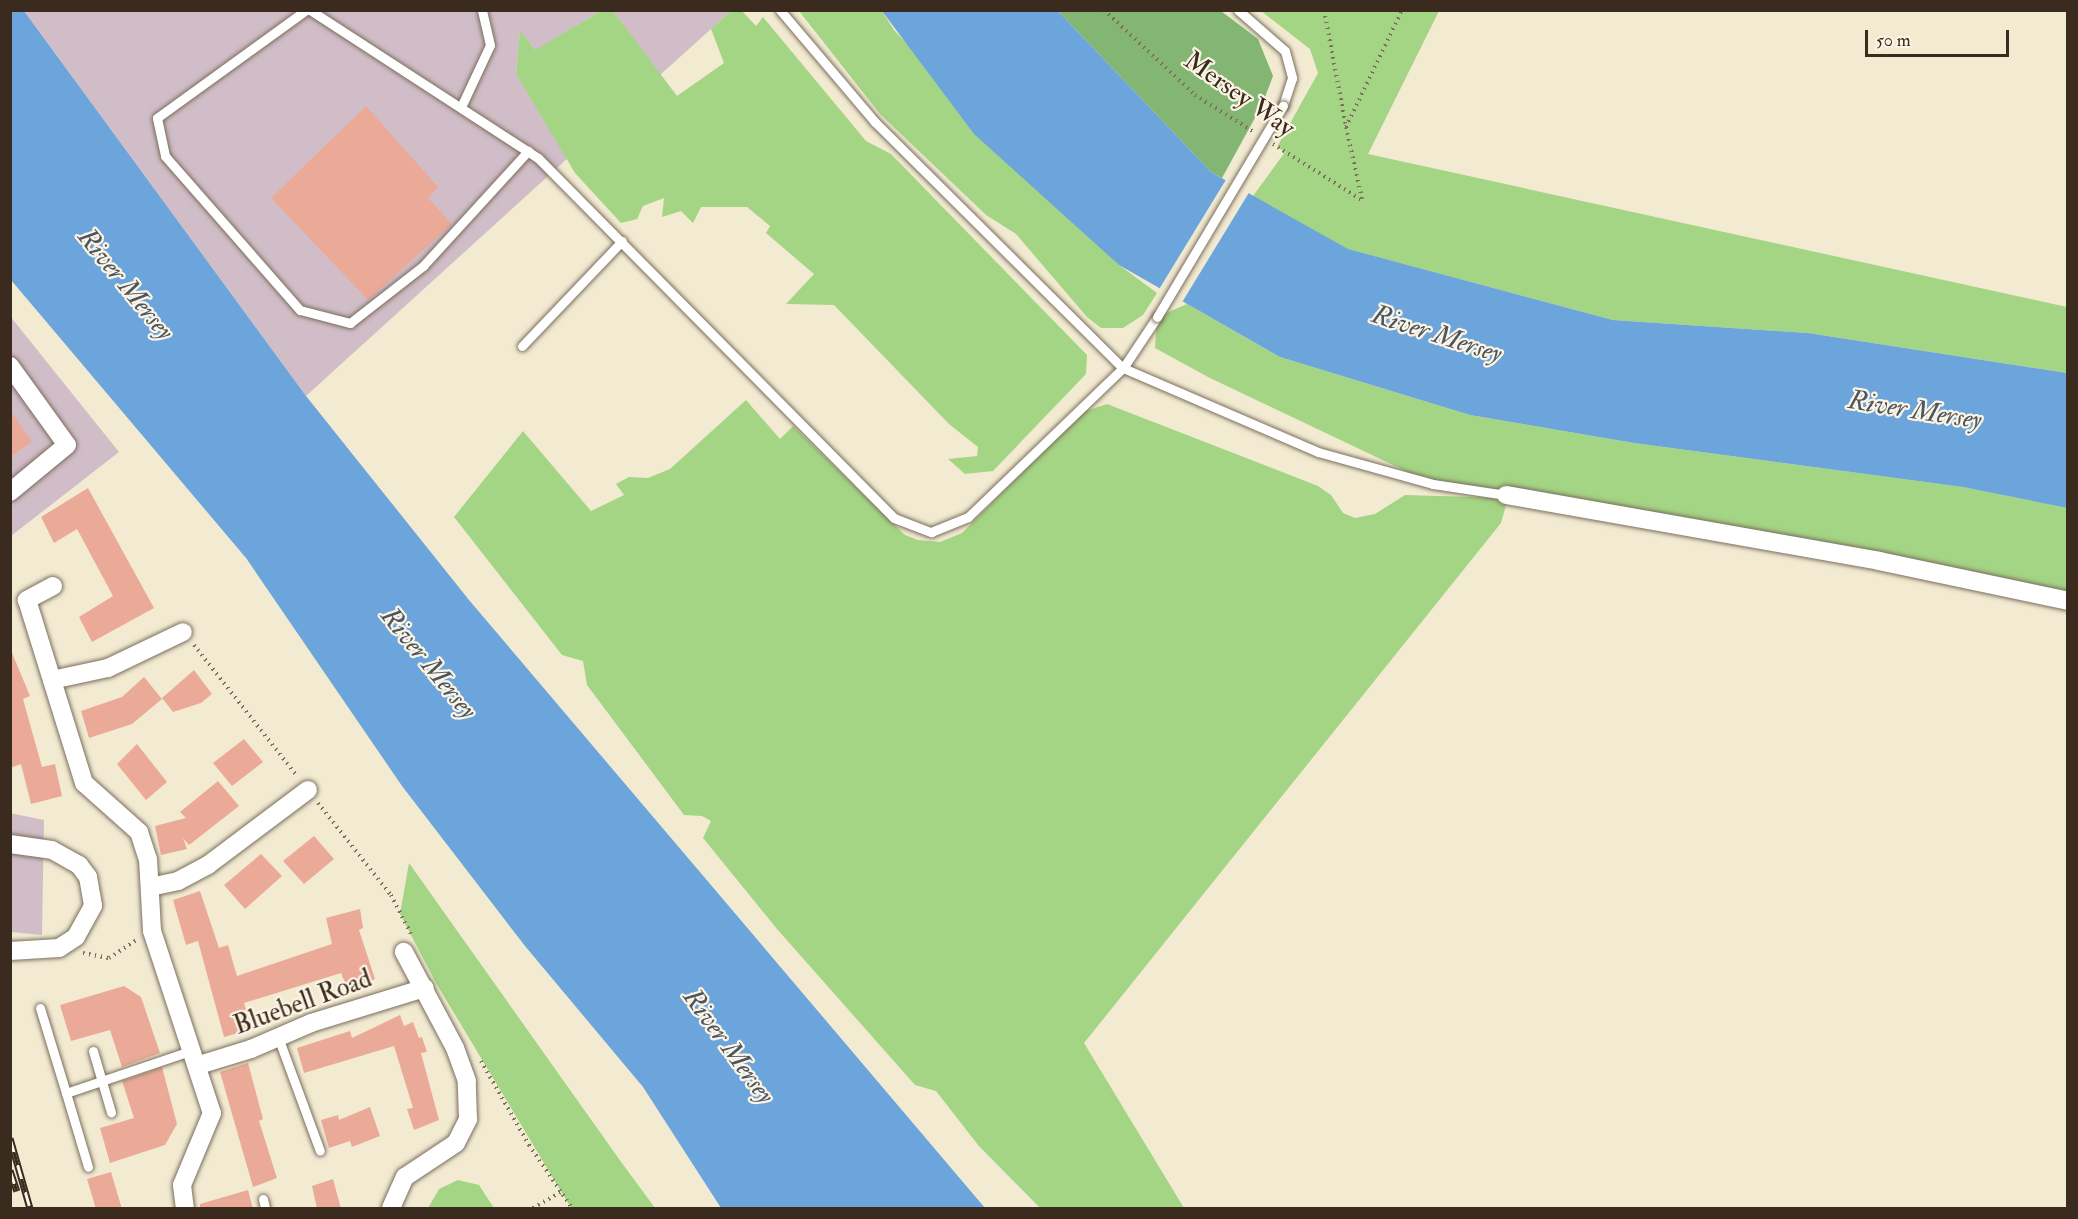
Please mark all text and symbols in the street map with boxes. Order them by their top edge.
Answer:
scale bar [1868,18,2012,56]
text: 50 m [1876,29,1911,52]
street label: Mersey Way [1178,46,1300,144]
water label: River Mersey [71,221,181,347]
water label: River Mersey [1368,298,1506,370]
water label: River Mersey [1846,383,1984,437]
water label: River Mersey [374,600,484,726]
street label: Bluebell Road [230,964,376,1042]
water label: River Mersey [676,982,782,1110]

